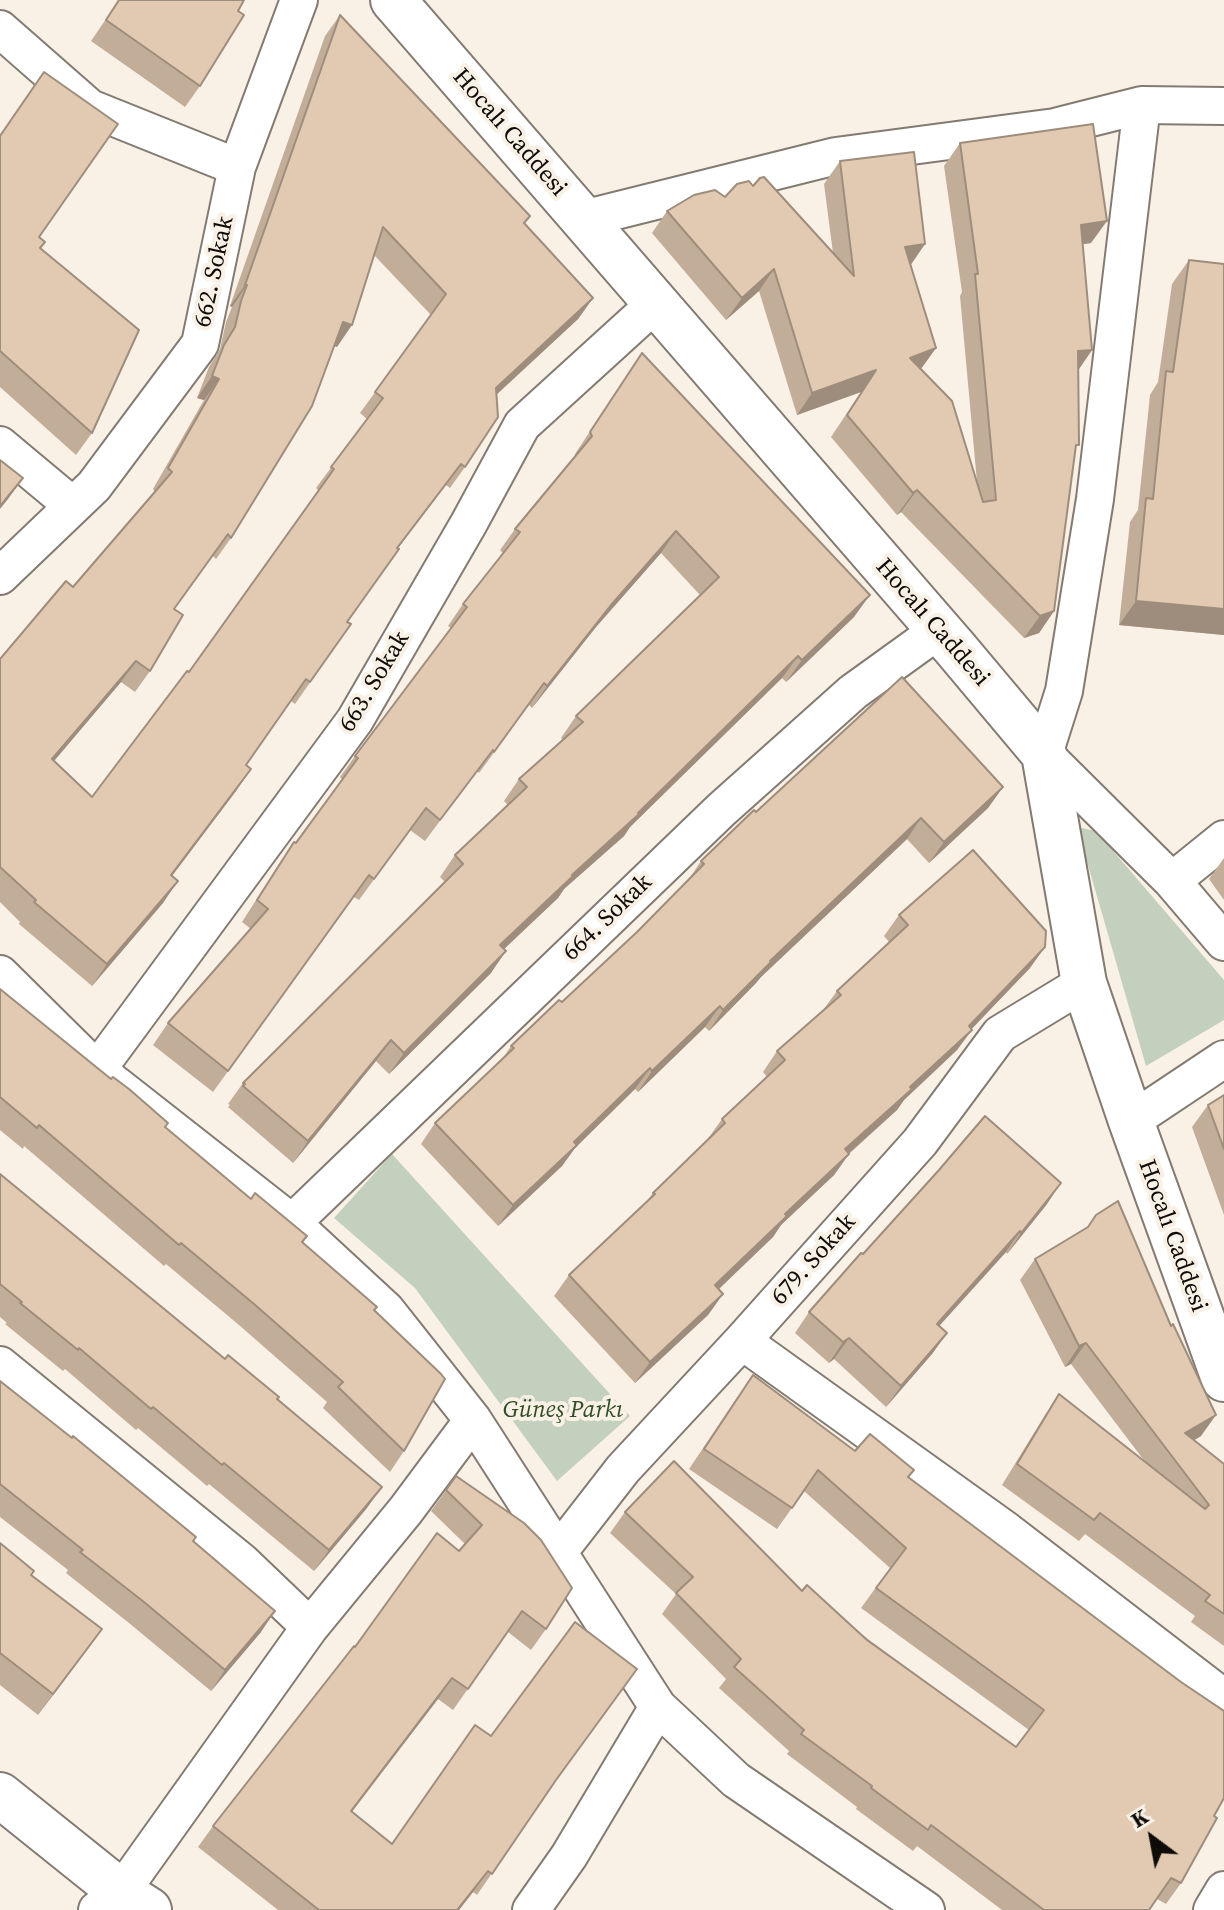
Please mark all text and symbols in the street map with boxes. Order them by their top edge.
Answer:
street label: Hocalı Caddesi [446,63,572,203]
street label: 662. Sokak [189,214,241,330]
street label: Hocalı Caddesi [869,553,995,693]
street label: 663. Sokak [334,626,416,738]
street label: 664. Sokak [558,869,658,967]
street label: Hocalı Caddesi [1131,1156,1213,1316]
street label: 679. Sokak [766,1209,862,1311]
park label: Güneş Parkı [503,1397,623,1425]
north arrow [1112,1798,1192,1878]
text: K [1125,1801,1154,1834]

